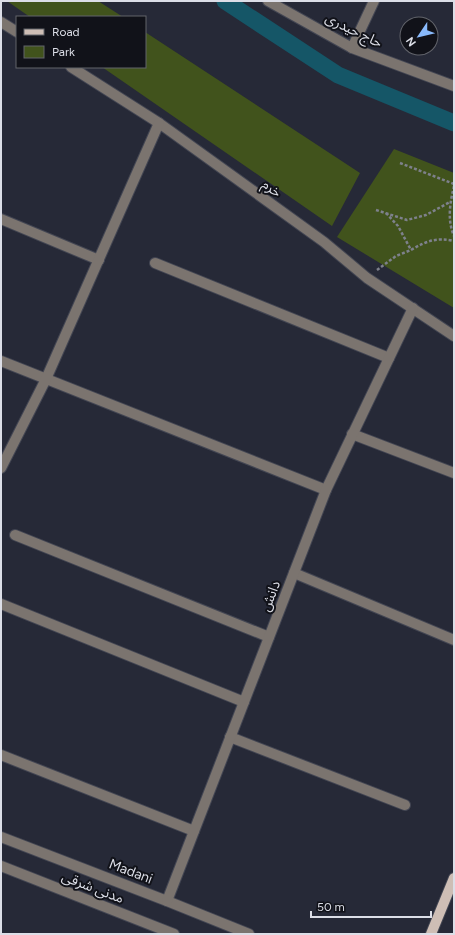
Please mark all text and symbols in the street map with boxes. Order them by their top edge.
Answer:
street label: حاج حیدری [322,9,385,53]
legend [16,16,146,68]
north arrow [399,16,439,56]
text: Road [52,25,80,39]
text: N [403,34,419,49]
text: Park [52,45,75,59]
street label: خرم [257,176,285,203]
street label: دانش [257,578,284,614]
street label: Madani [107,855,155,888]
street label: مدنی شرقی [59,868,126,907]
scale bar [311,893,431,919]
text: 50 m [317,900,345,914]

